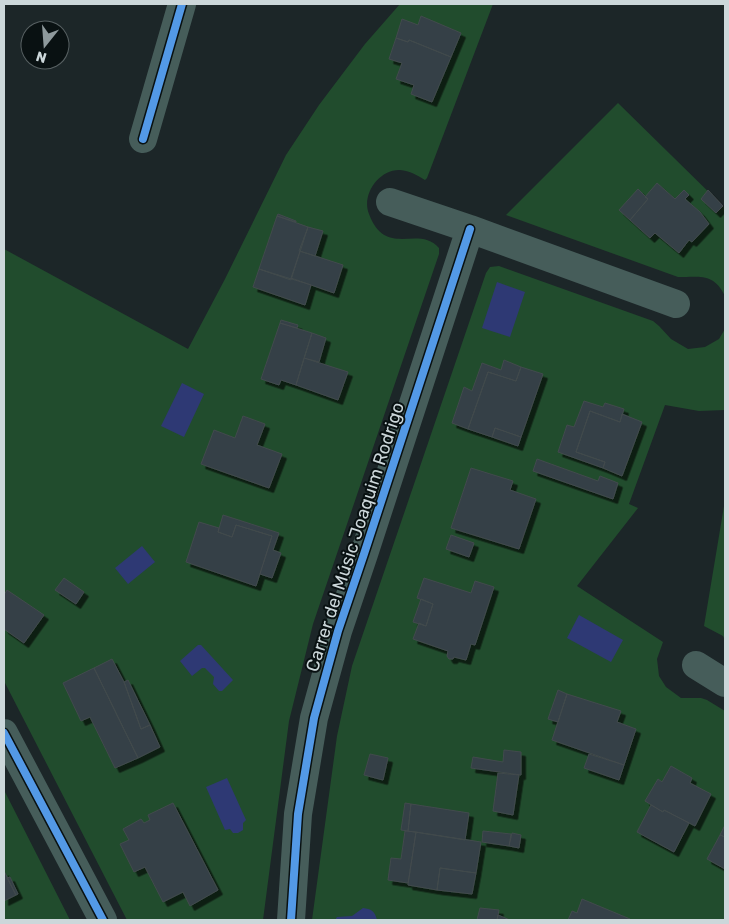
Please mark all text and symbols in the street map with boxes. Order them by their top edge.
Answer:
north arrow [20,20,70,70]
text: N [34,47,49,67]
street label: Carrer del Músic Joaquim Rodrigo [301,400,409,674]

